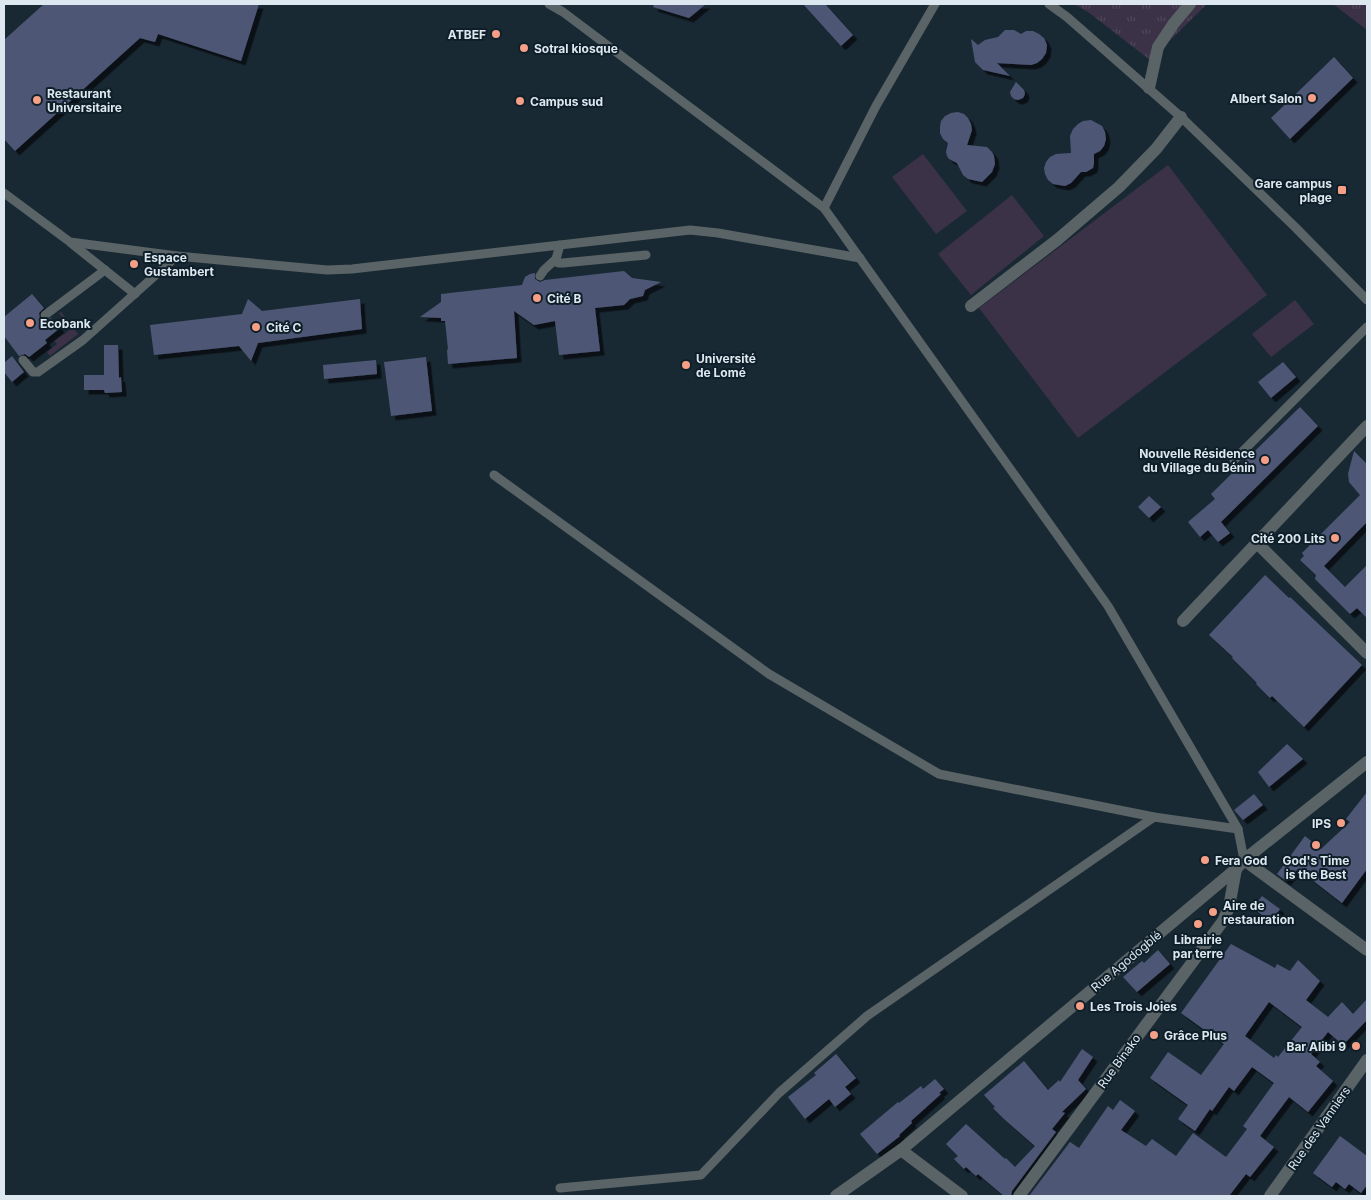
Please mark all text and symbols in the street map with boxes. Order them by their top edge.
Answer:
place label: ATBEF [448,27,486,42]
marker: ATBEF [490,28,502,40]
place label: Sotral kiosque [534,41,618,56]
marker: Sotral kiosque [518,42,530,54]
place label: Restaurant Universitaire [47,86,122,115]
place label: Albert Salon [1230,91,1302,106]
marker: Albert Salon [1306,92,1318,104]
marker: Restaurant Universitaire [31,94,43,106]
place label: Campus sud [530,94,603,109]
marker: Campus sud [514,95,526,107]
place label: Gare campus plage [1255,176,1332,205]
marker: Gare campus plage [1336,184,1348,196]
place label: Espace Gustambert [144,250,214,279]
marker: Espace Gustambert [128,258,140,270]
place label: Cité B [547,291,581,306]
marker: Cité B [531,292,543,304]
place label: Ecobank [40,316,91,331]
marker: Ecobank [24,317,36,329]
place label: Cité C [266,320,301,335]
marker: Cité C [250,321,262,333]
place label: Université de Lomé [696,351,756,380]
marker: Université de Lomé [680,359,692,371]
place label: Nouvelle Résidence du Village du Bénin [1139,446,1255,475]
marker: Nouvelle Résidence du Village du Bénin [1259,454,1271,466]
place label: Cité 200 Lits [1251,531,1325,546]
marker: Cité 200 Lits [1329,532,1341,544]
place label: IPS [1312,816,1331,831]
marker: IPS [1335,817,1347,829]
marker: God's Time is the Best [1310,839,1322,851]
place label: Fera God [1215,853,1267,868]
place label: God's Time is the Best [1283,853,1349,882]
marker: Fera God [1199,854,1211,866]
place label: Aire de restauration [1223,898,1295,927]
marker: Aire de restauration [1207,906,1219,918]
marker: Librairie par terre [1192,918,1204,930]
street label: Rue Agodogblé [1088,927,1164,995]
place label: Librairie par terre [1173,932,1223,961]
place label: Les Trois Joies [1090,999,1177,1014]
marker: Les Trois Joies [1074,1000,1086,1012]
place label: Grâce Plus [1164,1028,1227,1043]
marker: Grâce Plus [1148,1029,1160,1041]
street label: Rue Binako [1094,1031,1144,1091]
place label: Bar Alibi 9 [1286,1039,1346,1054]
marker: Bar Alibi 9 [1350,1040,1362,1052]
street label: Rue des Vanniers [1285,1083,1353,1173]

